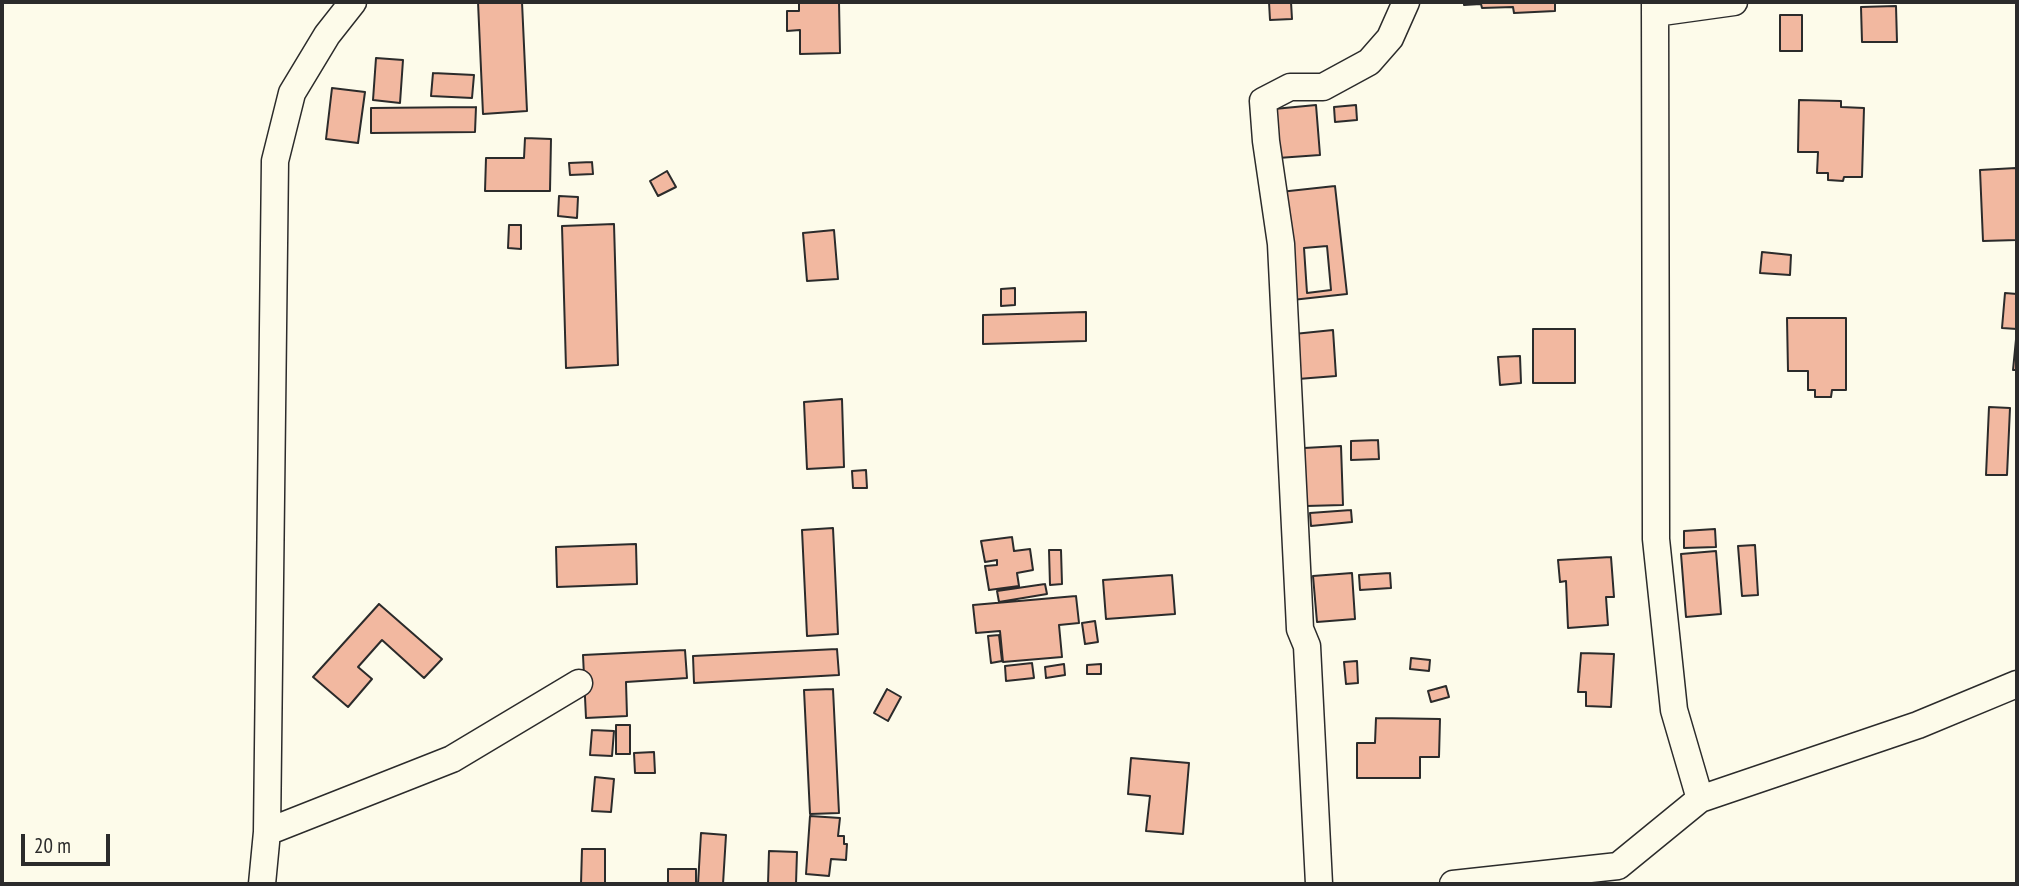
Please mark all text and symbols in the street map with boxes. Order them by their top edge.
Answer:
scale bar [24,820,114,864]
text: 20 m [34,832,71,859]

